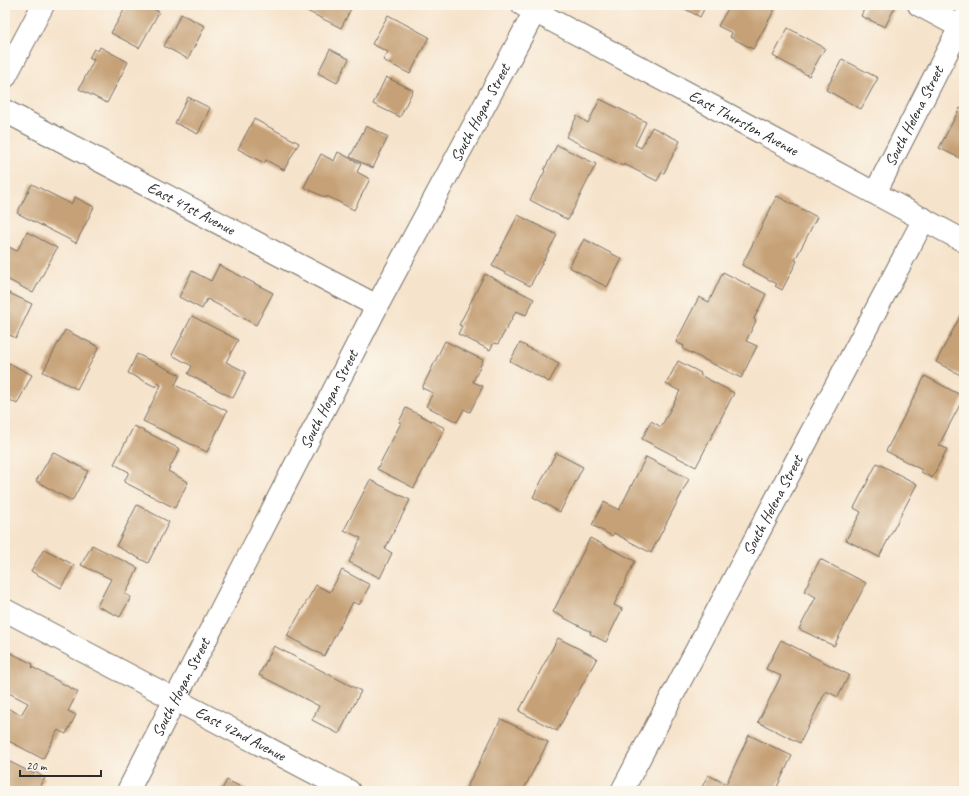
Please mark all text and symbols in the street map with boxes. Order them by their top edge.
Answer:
street label: South Hogan Street [446,59,516,166]
street label: South Helena Street [880,61,949,170]
street label: East Thurston Avenue [685,86,803,161]
street label: East 41st Avenue [144,177,240,240]
street label: South Hogan Street [295,345,363,452]
street label: South Helena Street [738,451,808,559]
street label: South Hogan Street [147,634,215,741]
street label: East 42nd Avenue [192,702,290,767]
scale bar [20,752,101,778]
text: 20 m [26,758,48,774]

